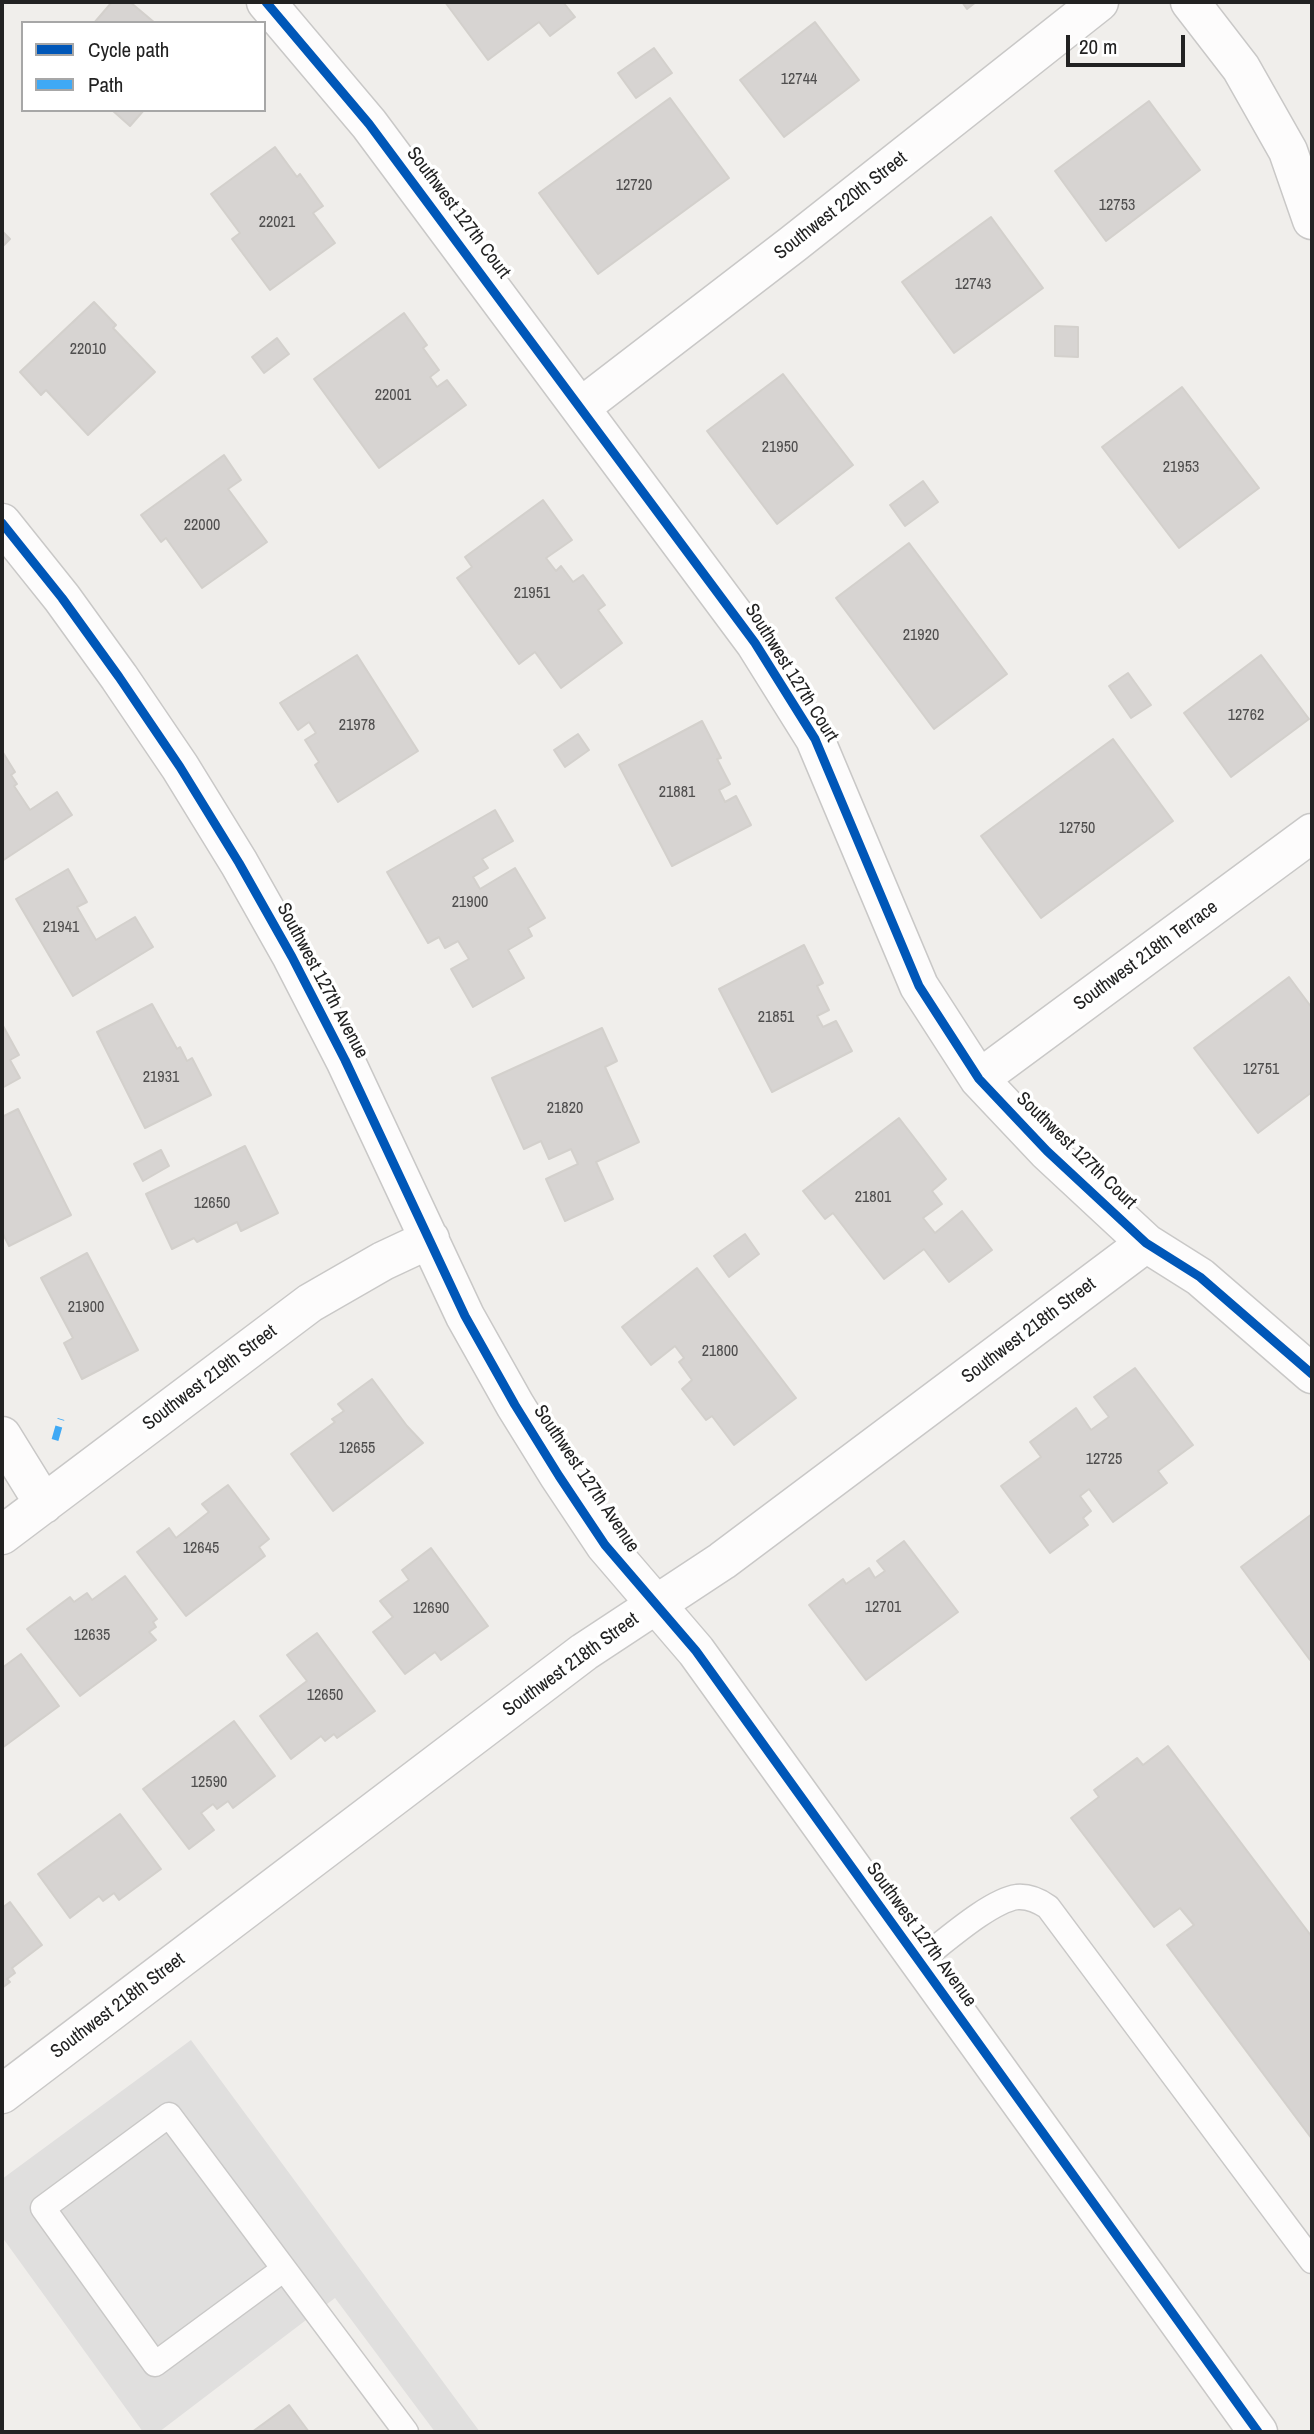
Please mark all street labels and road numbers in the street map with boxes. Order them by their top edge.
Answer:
street label: Southwest 127th Court [401,143,515,283]
street label: Southwest 220th Street [770,147,912,265]
street label: Southwest 127th Court [739,600,843,746]
street label: Southwest 218th Terrace [1070,896,1222,1016]
street label: Southwest 127th Avenue [271,899,373,1063]
street label: Southwest 127th Court [1011,1088,1141,1214]
street label: Southwest 218th Street [957,1273,1101,1389]
street label: Southwest 219th Street [138,1320,282,1436]
street label: Southwest 127th Avenue [528,1401,644,1557]
street label: Southwest 218th Street [499,1608,643,1722]
street label: Southwest 127th Avenue [861,1858,981,2012]
street label: Southwest 218th Street [46,1948,190,2064]

